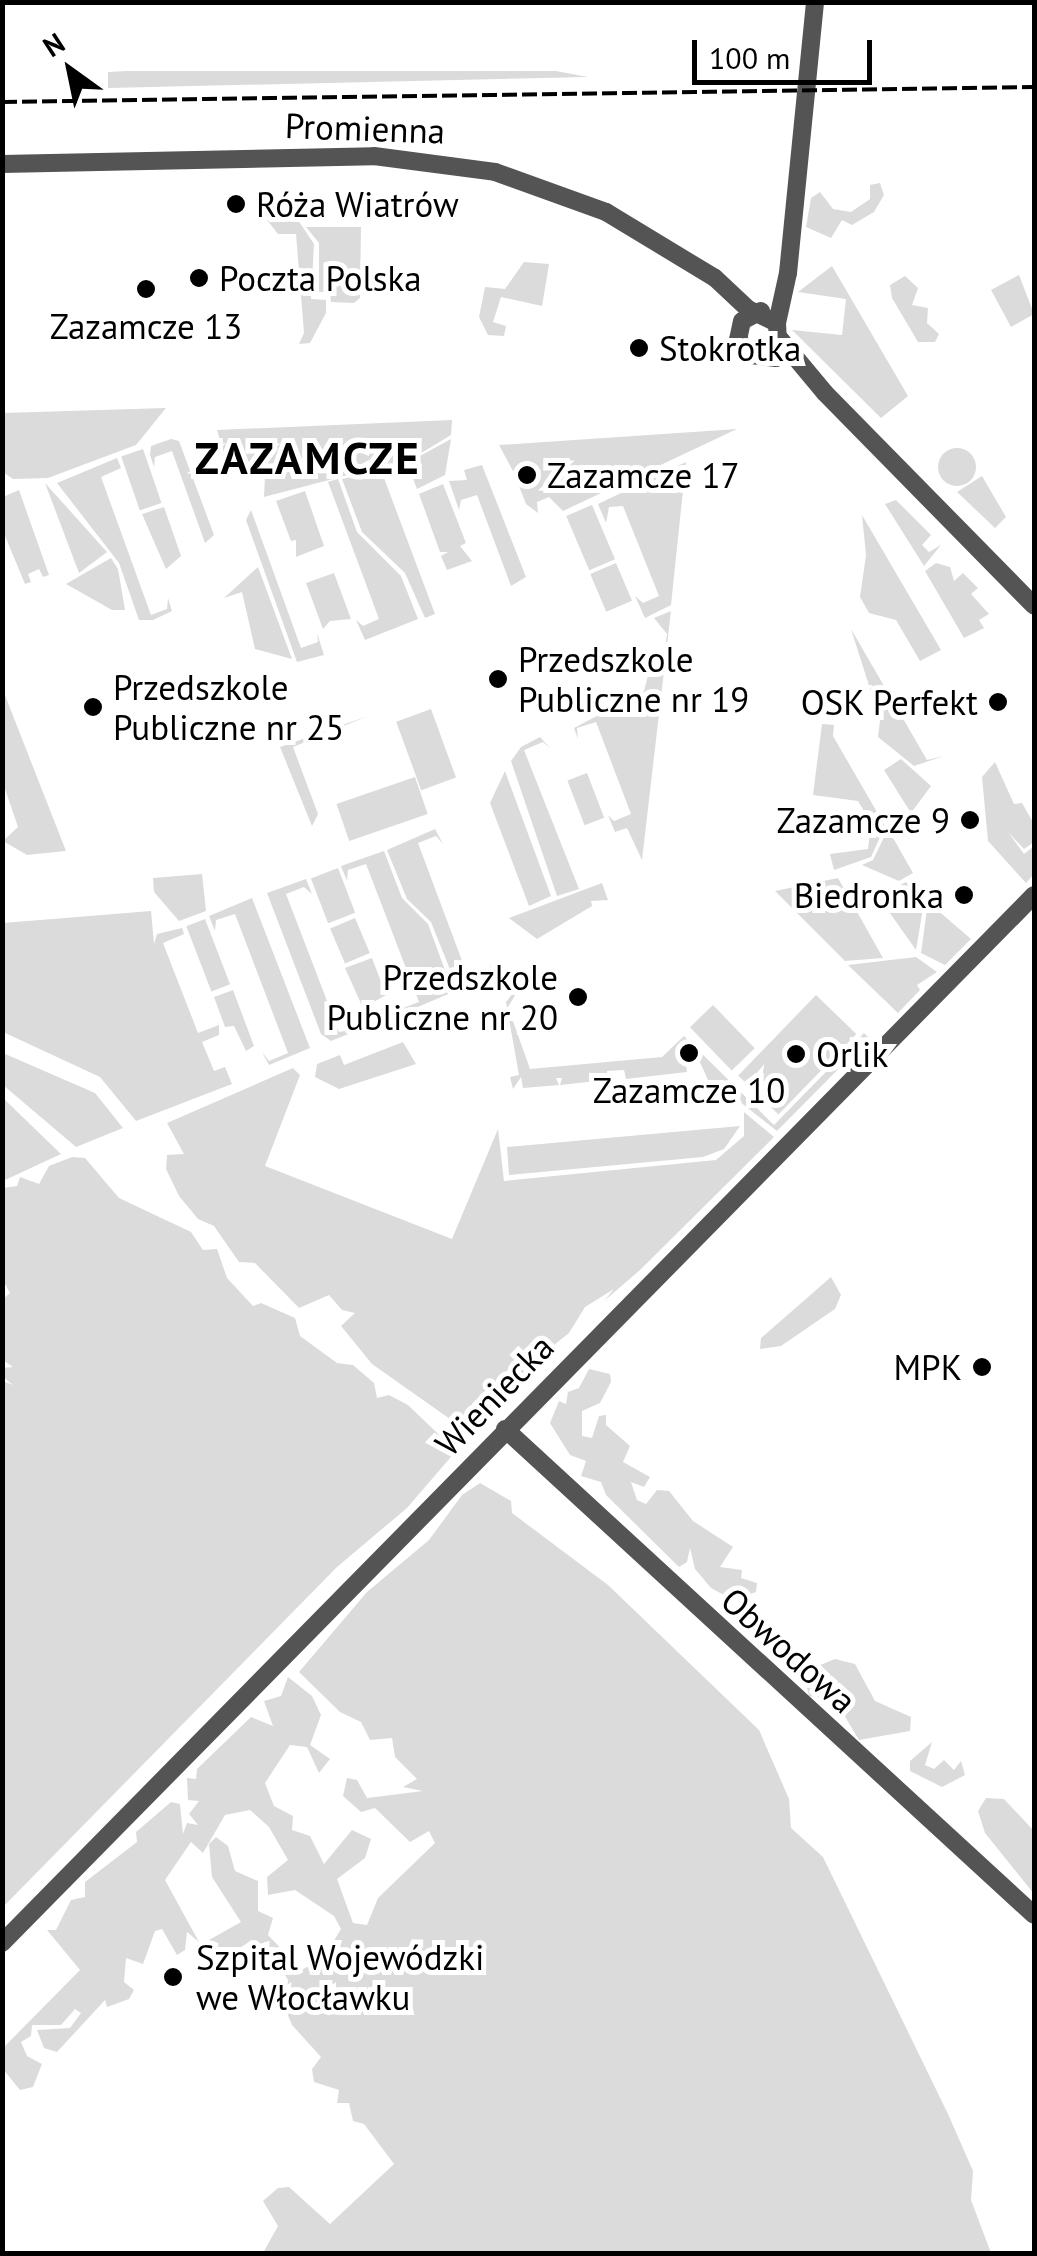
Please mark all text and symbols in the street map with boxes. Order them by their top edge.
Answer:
north arrow [20,20,120,120]
scale bar [697,20,877,82]
text: N [36,24,71,65]
text: 100 m [709,38,790,77]
street label: Promienna [284,104,446,152]
place label: Róża Wiatrów [256,183,459,225]
marker: Róża Wiatrów [225,193,247,215]
place label: Poczta Polska [219,257,422,299]
marker: Poczta Polska [188,267,210,289]
marker: Zazamcze 13 [135,278,157,300]
place label: Zazamcze 13 [50,305,242,347]
place label: Stokrotka [659,327,801,369]
marker: Stokrotka [628,337,650,359]
district label: ZAZAMCZE [195,431,421,485]
place label: Zazamcze 17 [547,454,740,496]
marker: Zazamcze 17 [516,464,538,486]
place label: Przedszkole Publiczne nr 19 [518,638,749,720]
place label: Przedszkole Publiczne nr 25 [113,666,344,748]
marker: Przedszkole Publiczne nr 19 [487,668,509,690]
place label: OSK Perfekt [800,681,978,723]
marker: OSK Perfekt [987,691,1009,713]
marker: Przedszkole Publiczne nr 25 [82,696,104,718]
place label: Zazamcze 9 [776,799,950,841]
marker: Zazamcze 9 [959,809,981,831]
place label: Biedronka [794,874,944,916]
marker: Biedronka [953,884,975,906]
place label: Przedszkole Publiczne nr 20 [327,956,558,1038]
marker: Przedszkole Publiczne nr 20 [567,986,589,1008]
place label: Orlik [816,1033,888,1075]
marker: Zazamcze 10 [678,1042,700,1064]
marker: Orlik [785,1043,807,1065]
place label: Zazamcze 10 [593,1069,785,1111]
street label: Wieniecka [426,1326,562,1464]
place label: MPK [893,1346,962,1388]
marker: MPK [971,1356,993,1378]
street label: Obwodowa [713,1579,865,1721]
place label: Szpital Wojewódzki we Włocławku [196,1936,485,2018]
marker: Szpital Wojewódzki we Włocławku [160,1964,186,1990]

